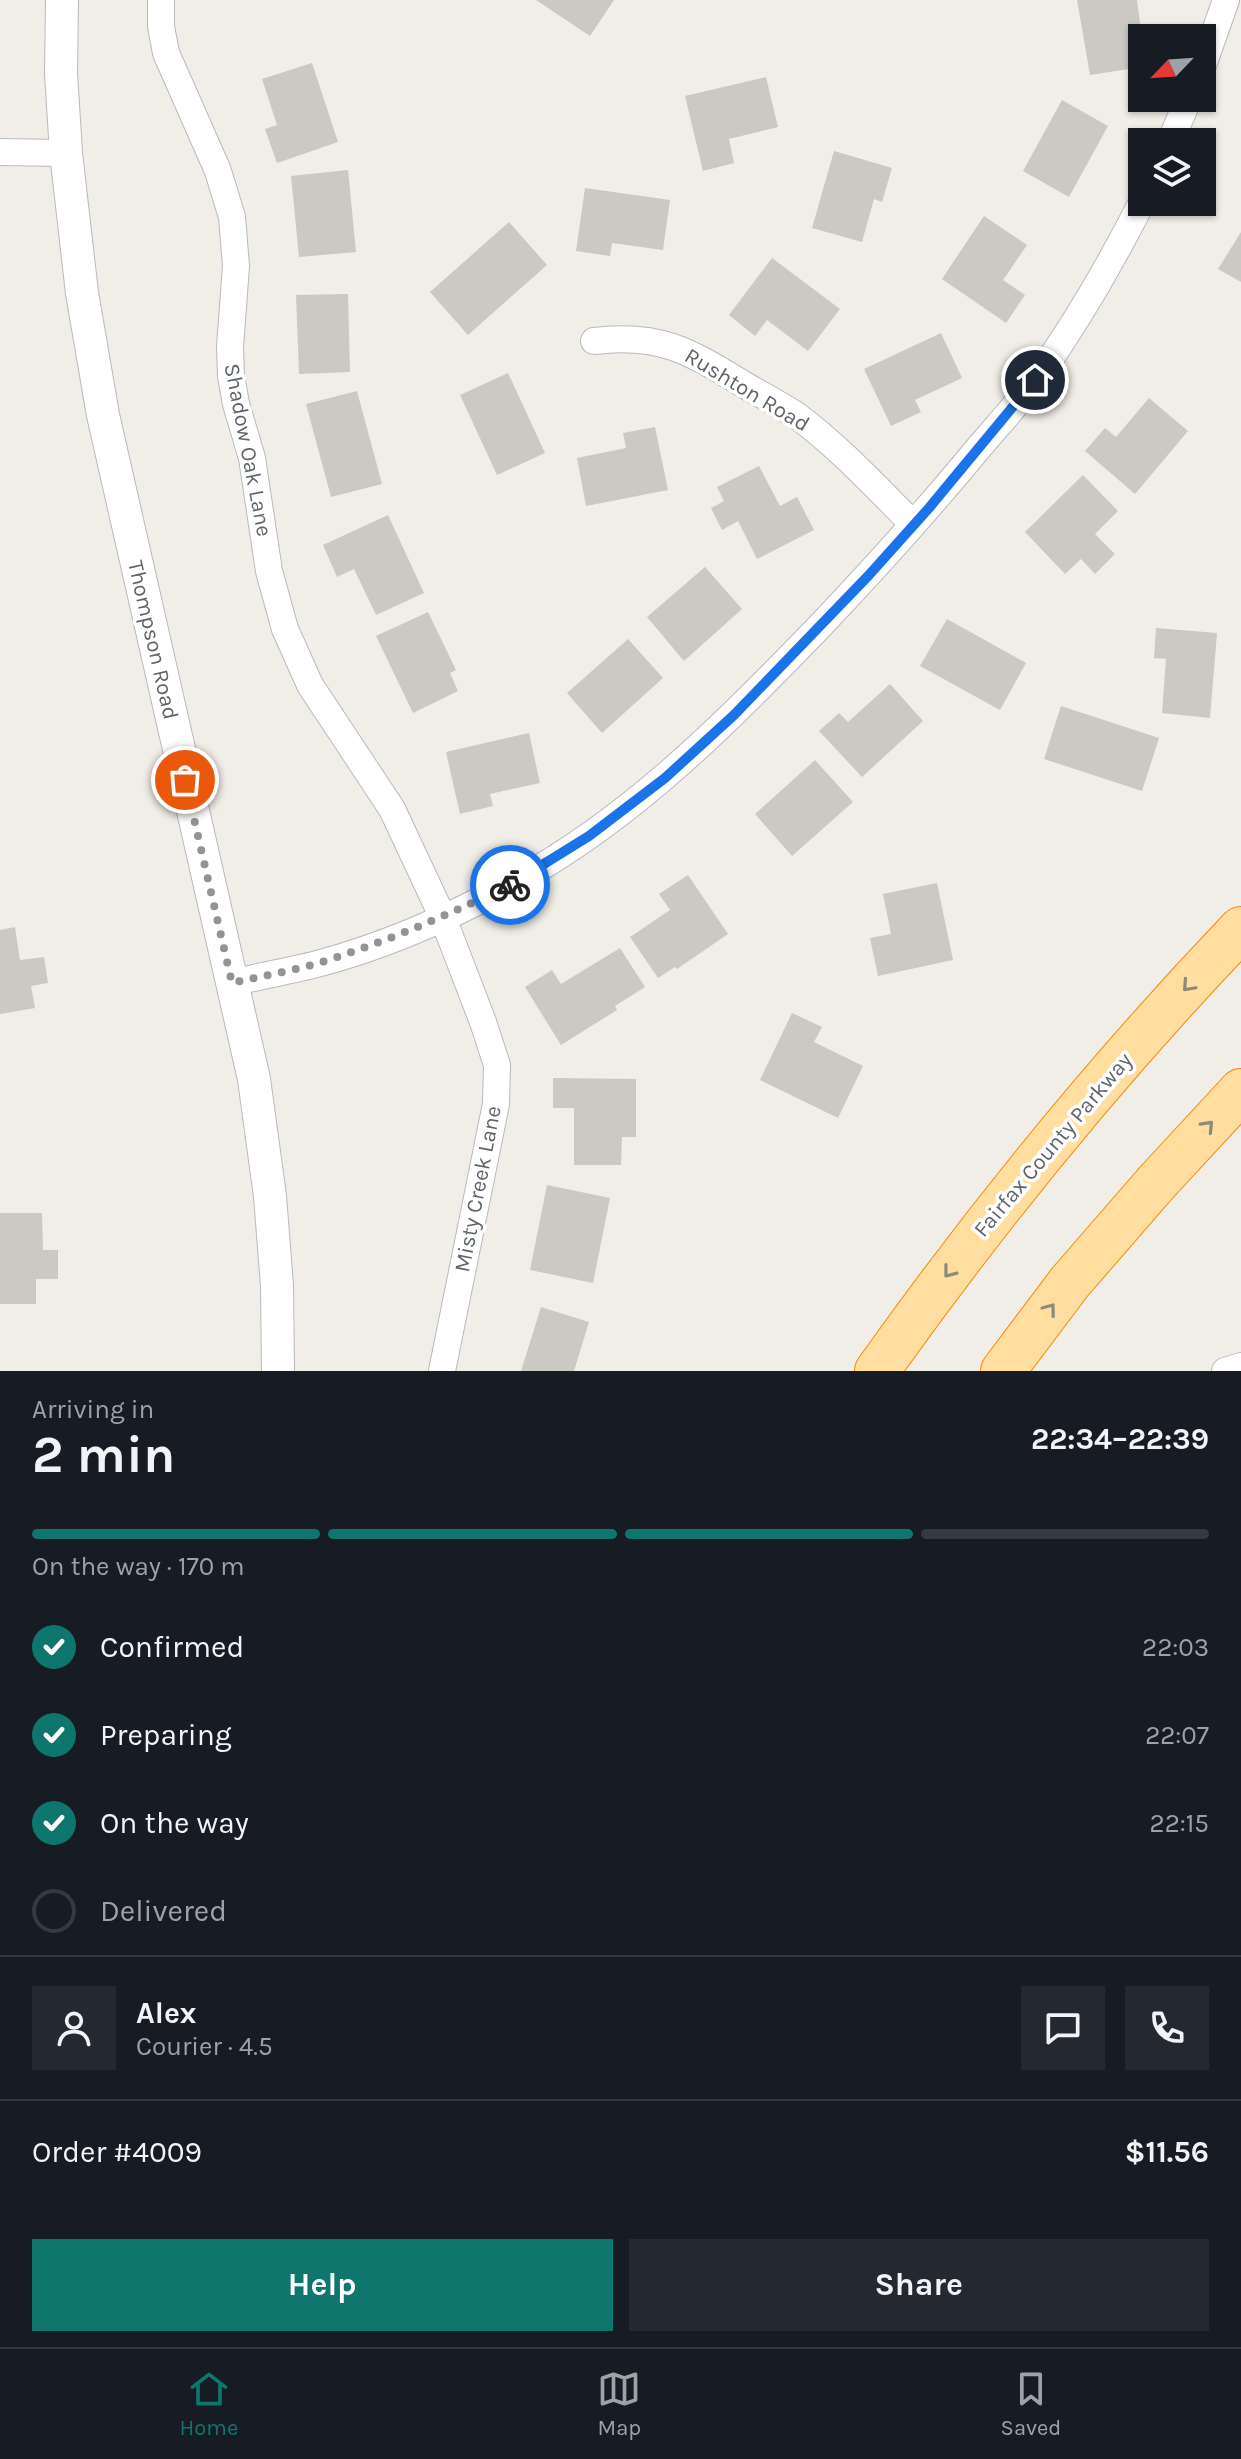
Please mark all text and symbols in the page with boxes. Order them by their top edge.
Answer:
north arrow [1128,24,1216,112]
map controls [1128,24,1216,216]
button: layers [1128,128,1216,216]
street label: Rushton Road [680,343,814,437]
pin [1001,346,1069,414]
icon: home [1013,358,1057,402]
street label: Shadow Oak Lane [218,361,278,539]
street label: Thompson Road [122,558,184,722]
pin [151,746,219,814]
icon: bag [163,758,207,802]
courier [470,845,550,925]
icon: bike [488,863,532,907]
one-way arrow [1183,977,1197,992]
street label: Fairfax County Parkway [968,1048,1138,1242]
street label: Misty Creek Lane [449,1104,507,1274]
one-way arrow [1199,1121,1213,1136]
one-way arrow [945,1263,959,1278]
one-way arrow [1040,1303,1055,1317]
text: Arriving in [32,1394,154,1425]
text: 22:34–22:39 [1031,1421,1209,1457]
text: 2 min [32,1424,175,1485]
text: On the way · 170 m [32,1551,245,1582]
icon: check [32,1625,76,1669]
text: Confirmed [100,1629,244,1665]
text: 22:03 [1142,1632,1209,1663]
icon: check [32,1713,76,1757]
text: Preparing [100,1717,232,1753]
text: 22:07 [1145,1720,1209,1751]
icon: check [32,1801,76,1845]
text: On the way [100,1805,249,1841]
text: 22:15 [1150,1808,1209,1839]
text: Delivered [100,1893,227,1929]
button: person [32,1986,116,2070]
button: chat [1021,1986,1105,2070]
button: phone [1125,1986,1209,2070]
text: Alex [136,1995,196,2031]
text: Courier · 4.5 [136,2031,273,2062]
text: Order #4009 [32,2134,202,2170]
text: $11.56 [1125,2134,1209,2170]
button: Help [32,2239,613,2331]
button: Share [629,2239,1209,2331]
tab: Home [180,2367,238,2441]
tab: Map [597,2367,641,2441]
tab: Saved [1001,2367,1061,2441]

